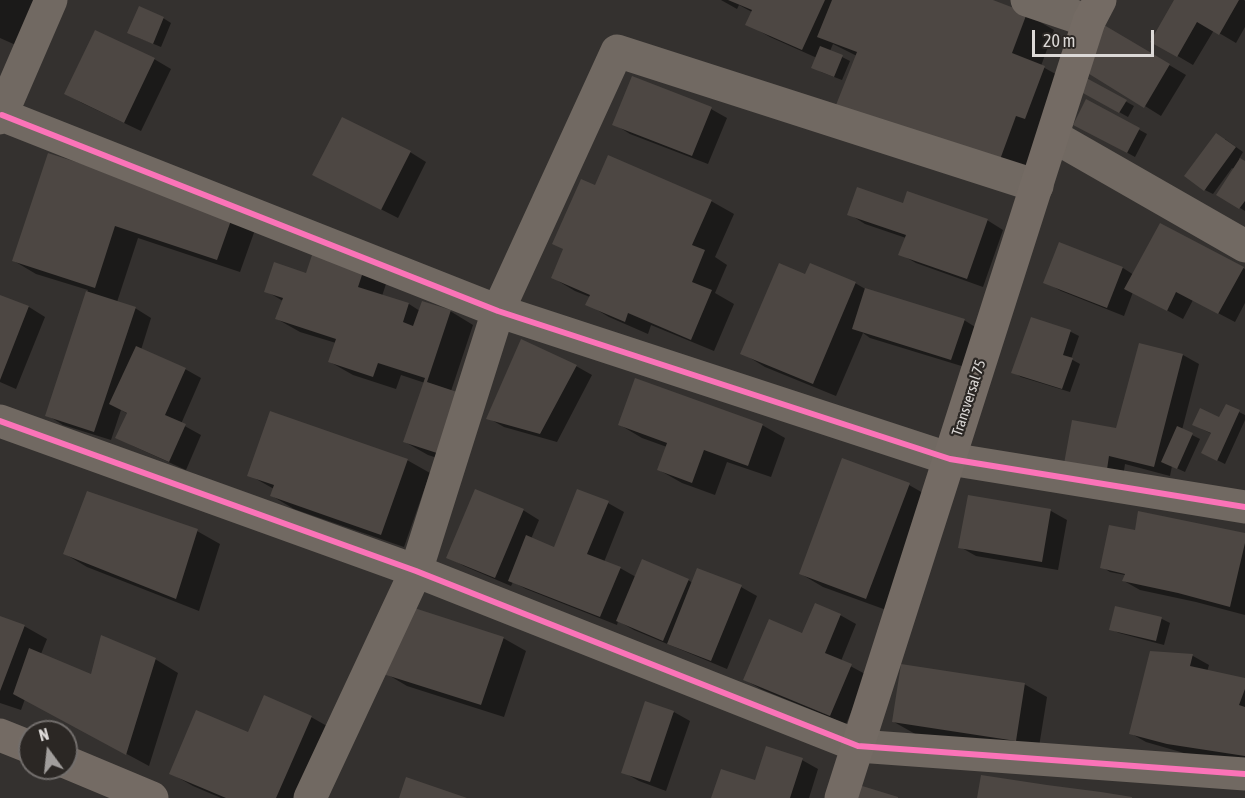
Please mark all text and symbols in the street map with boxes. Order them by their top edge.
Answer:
scale bar [1035,18,1156,56]
text: 20 m [1043,30,1075,51]
street label: Transversal 75 [948,358,990,438]
north arrow [18,720,78,780]
text: N [37,725,51,744]

